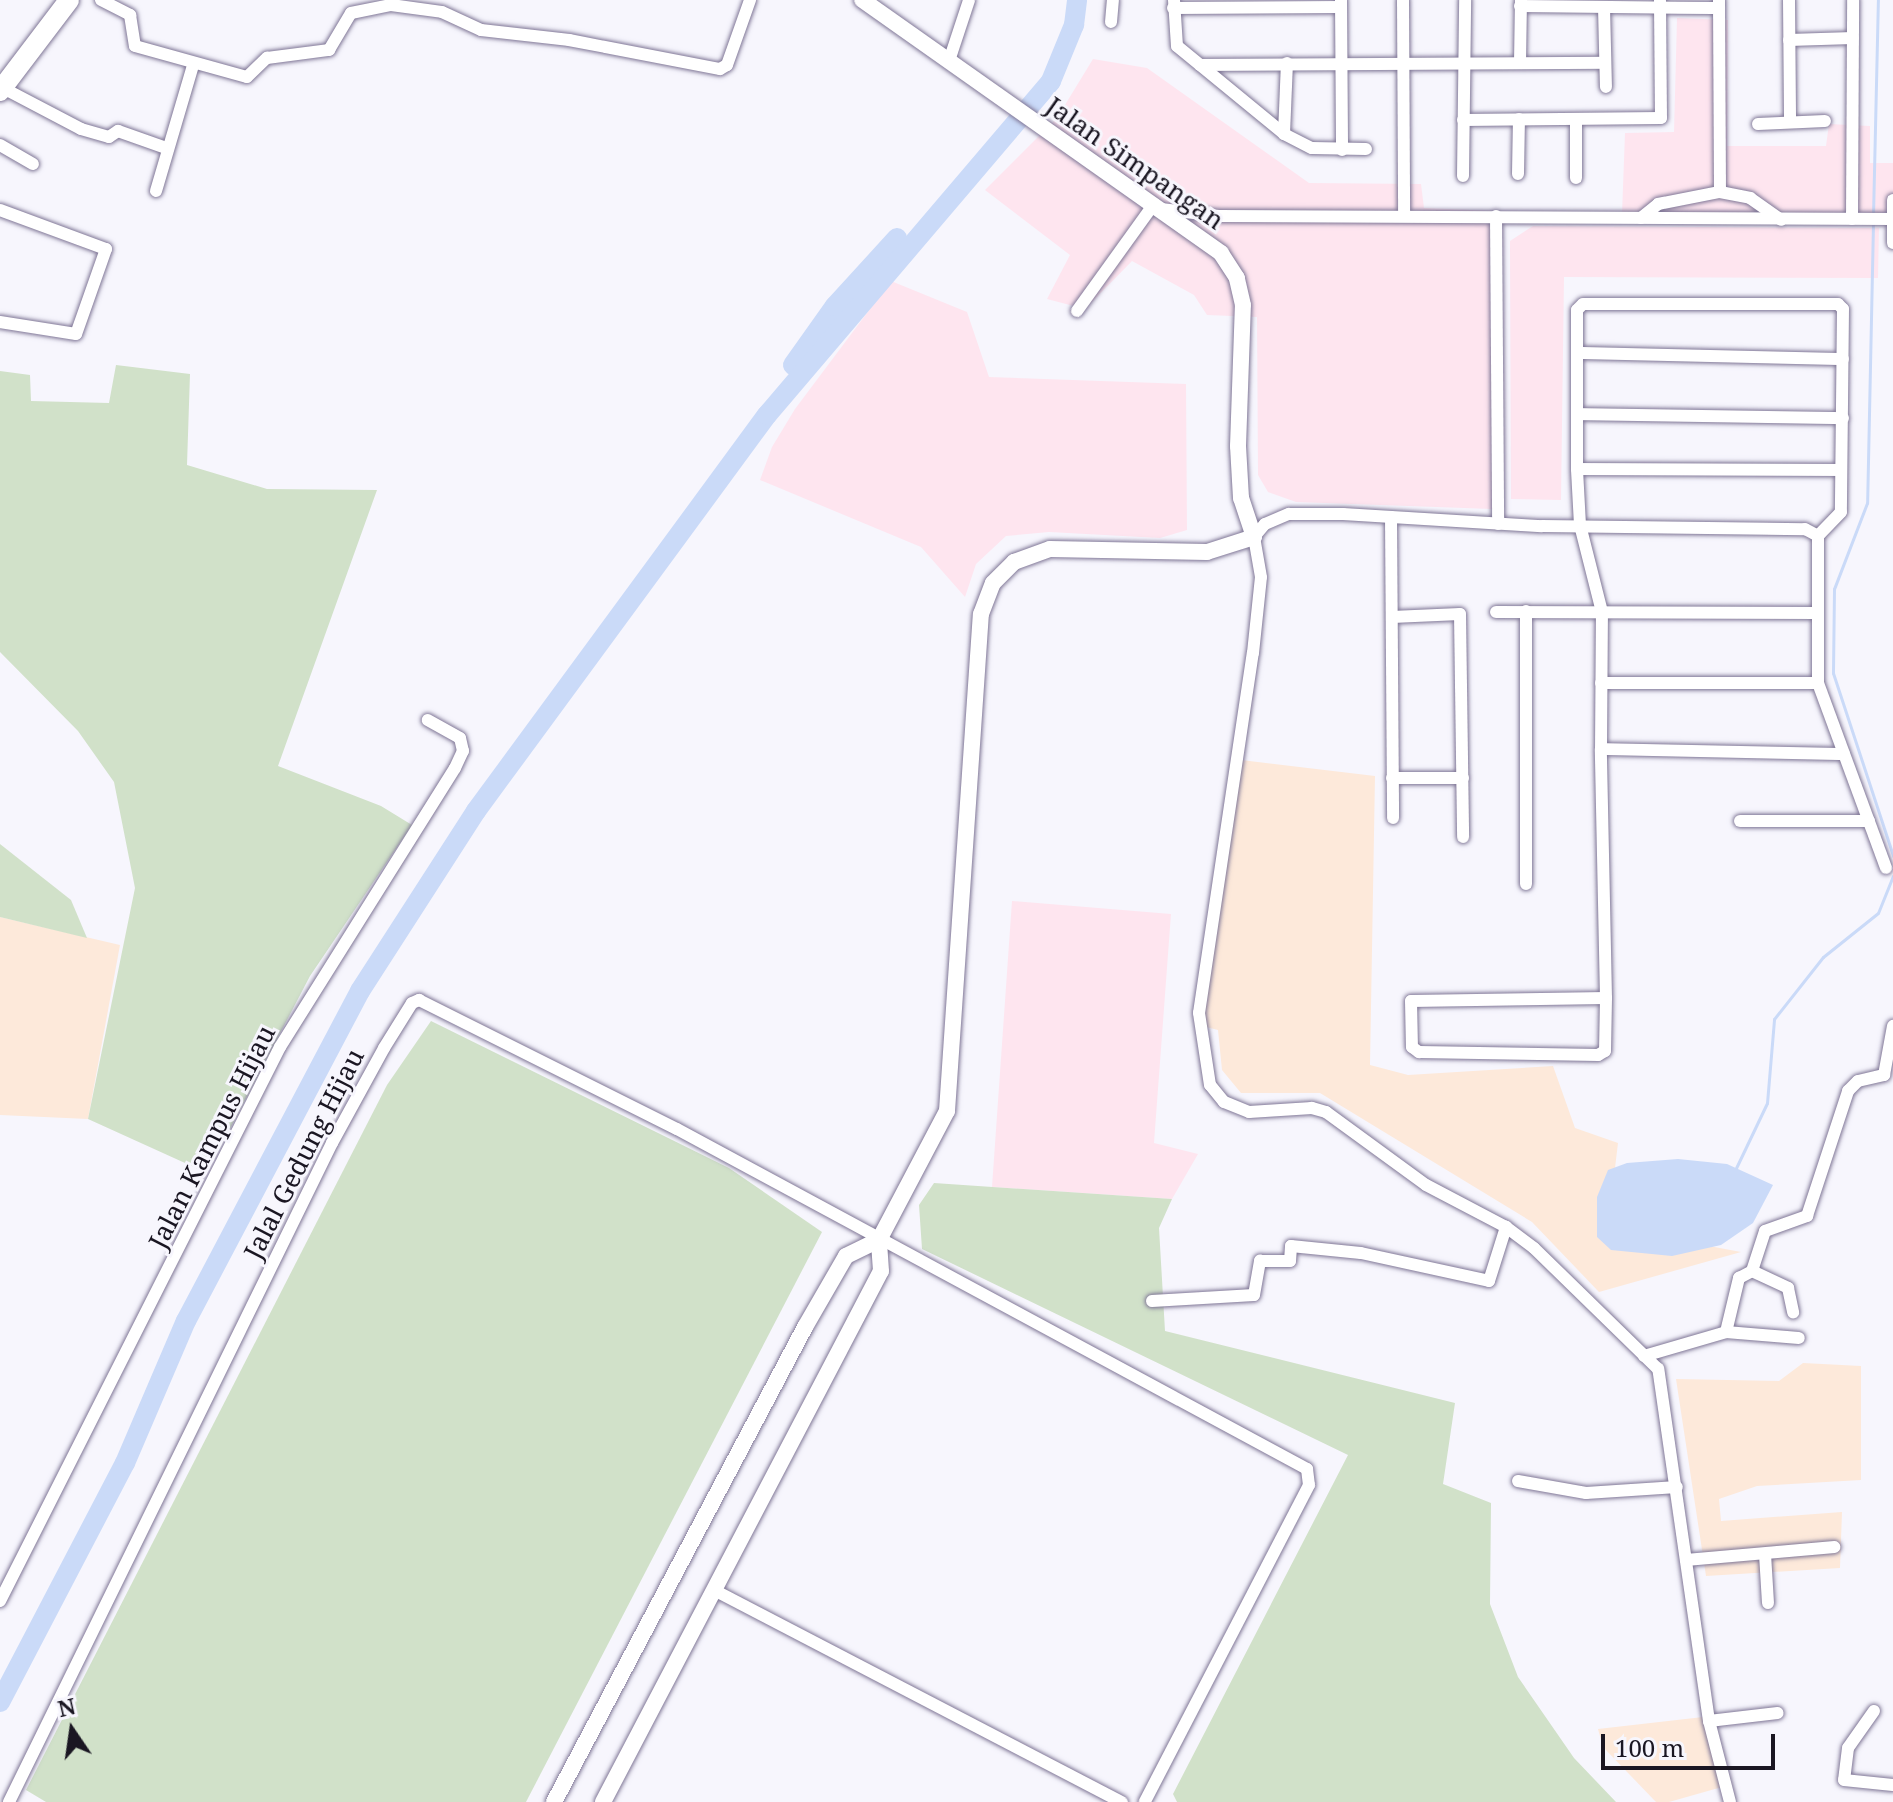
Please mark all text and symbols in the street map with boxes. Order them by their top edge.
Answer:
street label: Jalan Simpangan [1040,90,1230,236]
street label: Jalan Kampus Hijau [142,1020,282,1254]
street label: Jalal Gedung Hijau [237,1044,371,1264]
north arrow [32,1690,112,1770]
text: N [55,1690,78,1723]
scale bar [1605,1718,1779,1768]
text: 100 m [1615,1731,1684,1764]

